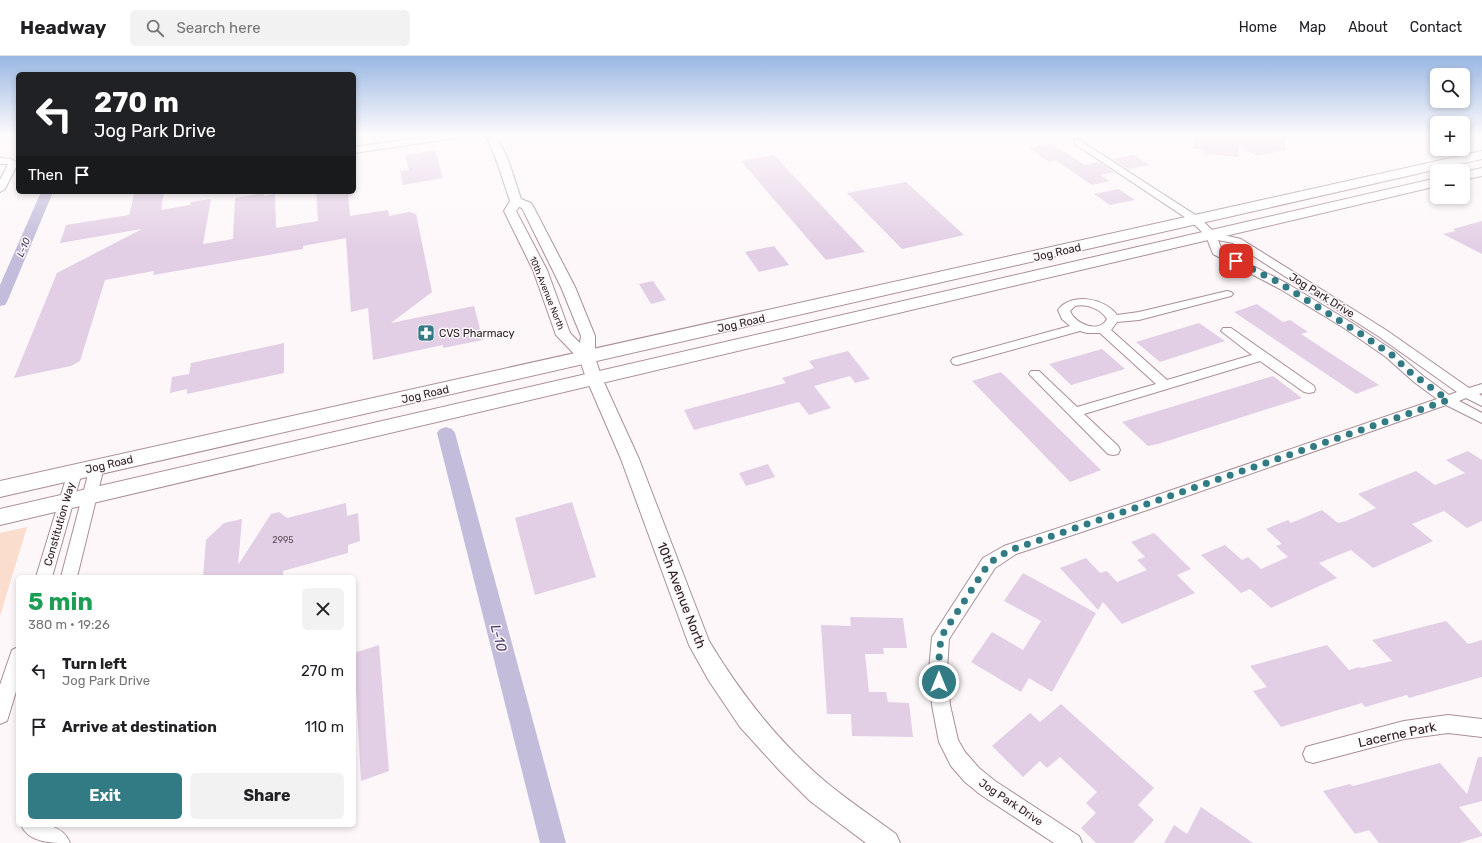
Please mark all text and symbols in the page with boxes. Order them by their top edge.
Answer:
search box [130,10,410,46]
text: Headway [20,16,106,39]
icon: search [144,17,166,39]
text: Search here [176,19,261,37]
text: Home [1239,19,1277,36]
text: Map [1299,19,1326,36]
text: About [1348,19,1388,36]
text: Contact [1410,19,1462,36]
map controls [1430,68,1470,204]
button: search [1430,68,1470,108]
text: 270 m [94,86,179,119]
icon: left [28,88,80,140]
button: + [1430,116,1470,156]
text: Jog Park Drive [94,120,216,142]
icon: arrive [71,164,93,186]
button: − [1430,164,1470,204]
text: Then [28,166,63,184]
water label: L-10 [15,235,34,259]
street label: Jog Road [1032,241,1082,264]
pin [1219,244,1253,278]
icon: arrive [1225,250,1247,272]
street label: 10th Avenue North [528,255,566,331]
street label: Jog Park Drive [1287,270,1357,321]
street label: Jog Road [716,312,766,335]
pharmacy icon: CVS Pharmacy [416,323,436,343]
place label: CVS Pharmacy [439,327,514,340]
street label: Jog Road [400,383,450,406]
street label: Jog Road [84,453,134,476]
street label: Constitution Way [41,481,78,568]
house number: 2995 [272,535,294,545]
street label: 10th Avenue North [654,540,709,651]
text: 5 min [28,588,93,616]
button: close [302,588,344,630]
text: 380 m · 19:26 [28,617,110,632]
water label: L-10 [487,623,510,654]
text: Turn left [62,655,127,673]
icon: left [28,660,50,682]
position arrow [918,661,960,703]
text: 270 m [301,662,344,680]
text: Jog Park Drive [62,673,150,688]
icon: arrive [28,716,50,738]
text: Arrive at destination [62,718,217,736]
text: 110 m [305,718,344,736]
street label: Lacerne Park [1357,719,1438,750]
button: Exit [28,773,182,819]
button: Share [190,773,344,819]
street label: Jog Park Drive [976,776,1045,829]

